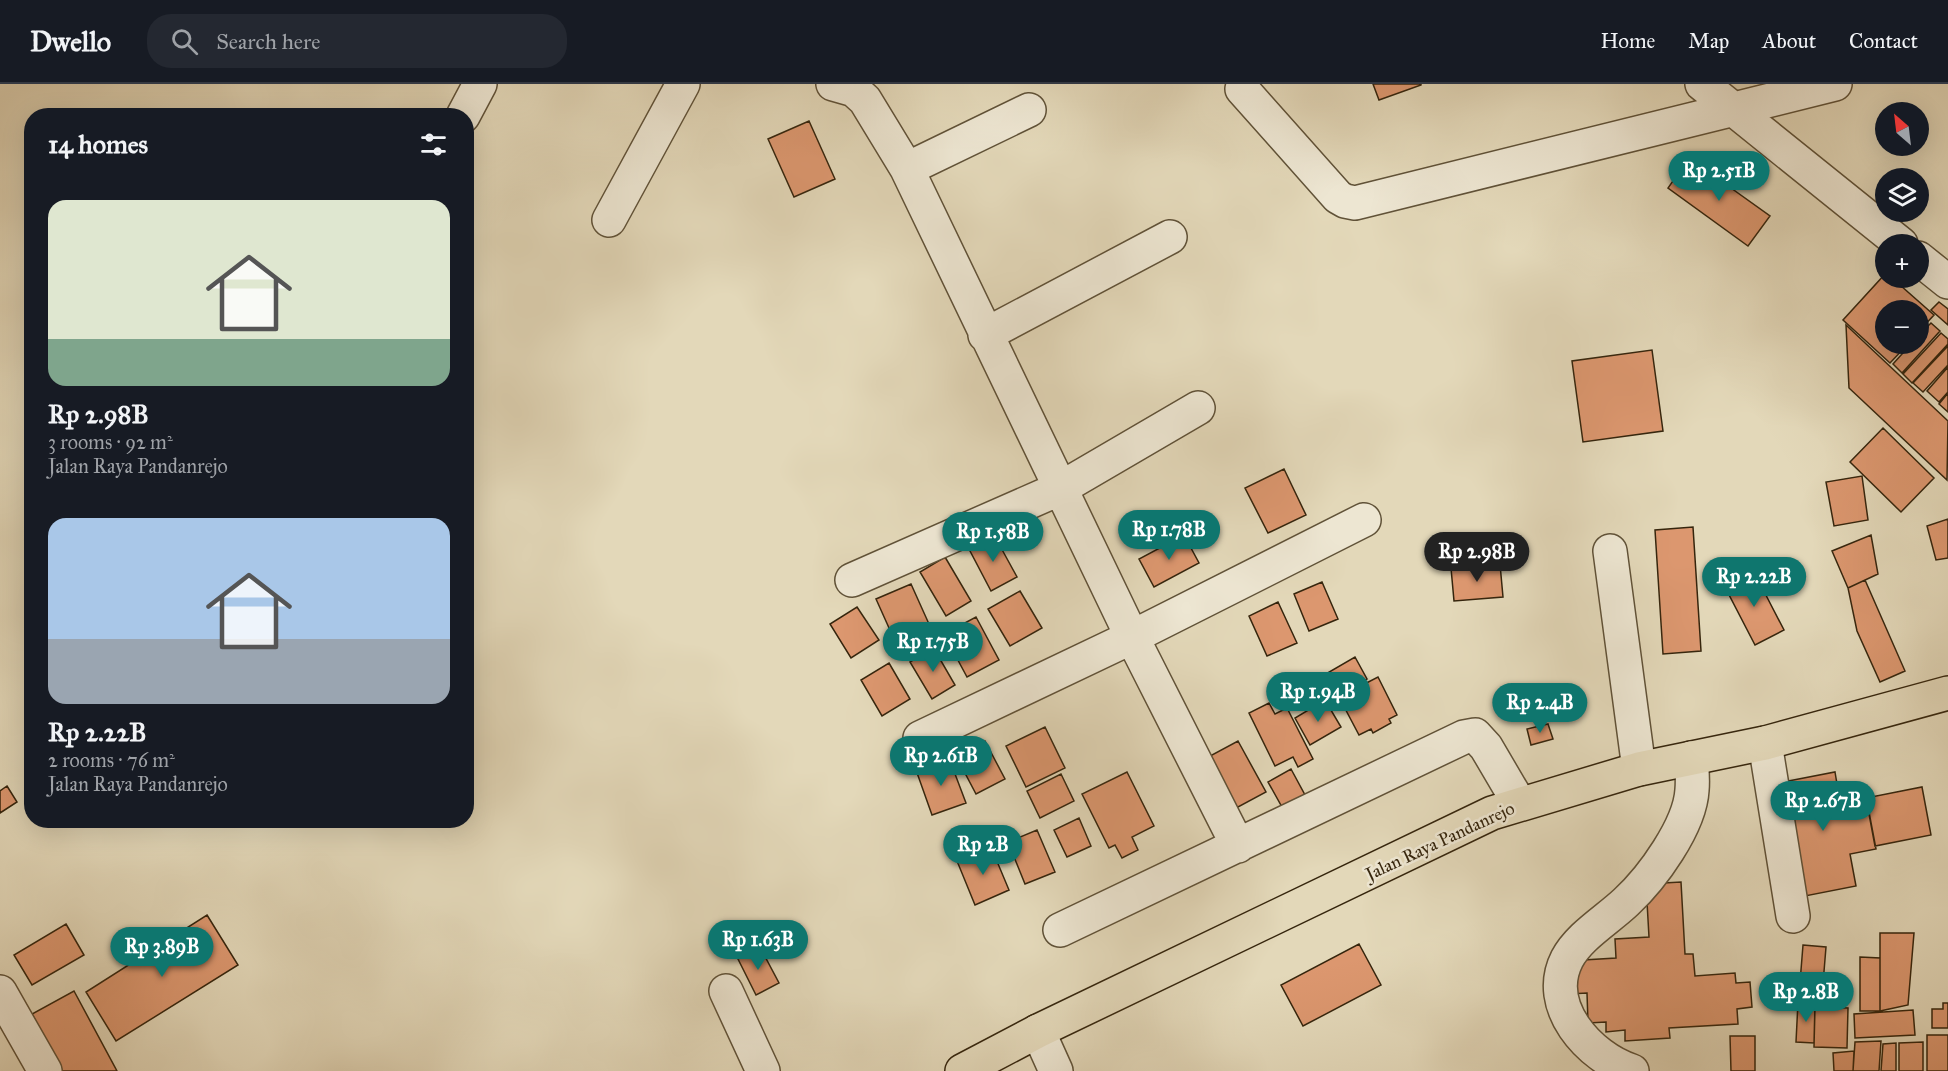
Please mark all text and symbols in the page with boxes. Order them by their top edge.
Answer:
search box [147,14,567,68]
text: Dwello [30,24,111,59]
icon: search [168,25,201,58]
text: Search here [216,28,320,55]
text: Home [1600,28,1655,54]
text: Map [1688,28,1729,54]
text: About [1762,28,1816,54]
text: Contact [1849,28,1918,54]
north arrow [1875,102,1929,156]
map controls [1875,102,1929,354]
text: 14 homes [48,128,148,160]
icon: filters [417,128,450,161]
pin: Rp 2.51B [1657,151,1781,202]
text: Rp 2.51B [1683,158,1755,182]
button: layers [1875,168,1929,222]
button: + [1875,234,1929,288]
icon: home [195,239,303,347]
button: − [1875,300,1929,354]
text: Rp 2.98B [48,398,149,430]
text: 3 rooms · 92 m² [48,430,173,454]
text: Jalan Raya Pandanrejo [48,454,228,478]
pin: Rp 1.78B [1107,510,1231,561]
pin: Rp 1.58B [931,512,1055,563]
text: Rp 1.78B [1132,517,1206,541]
text: Rp 1.58B [956,519,1030,543]
pin: Rp 2.98B [1415,532,1539,583]
text: Rp 2.98B [1438,539,1516,563]
icon: home [195,557,303,665]
pin: Rp 2.22B [1692,557,1816,608]
text: Rp 2.22B [1716,564,1792,588]
pin: Rp 1.75B [871,622,995,673]
text: Rp 1.75B [897,629,969,653]
pin: Rp 1.94B [1256,672,1380,723]
text: Rp 1.94B [1280,679,1356,703]
pin: Rp 2.4B [1485,683,1595,734]
text: Rp 2.4B [1506,690,1574,714]
text: Rp 2.22B [48,716,146,748]
pin: Rp 2.61B [879,736,1003,787]
text: Rp 2.61B [904,743,978,767]
text: 2 rooms · 76 m² [48,748,175,772]
text: Jalan Raya Pandanrejo [48,772,228,796]
pin: Rp 2.67B [1761,781,1885,832]
text: Rp 2.67B [1785,788,1861,812]
street label: Jalan Raya Pandanrejo [1360,797,1518,887]
pin: Rp 2B [941,825,1025,876]
text: Rp 2B [957,832,1009,856]
pin: Rp 1.63B [696,920,820,971]
pin: Rp 3.89B [100,927,224,978]
text: Rp 1.63B [722,927,794,951]
text: Rp 3.89B [124,934,200,958]
pin: Rp 2.8B [1751,972,1861,1023]
text: Rp 2.8B [1773,979,1839,1003]

